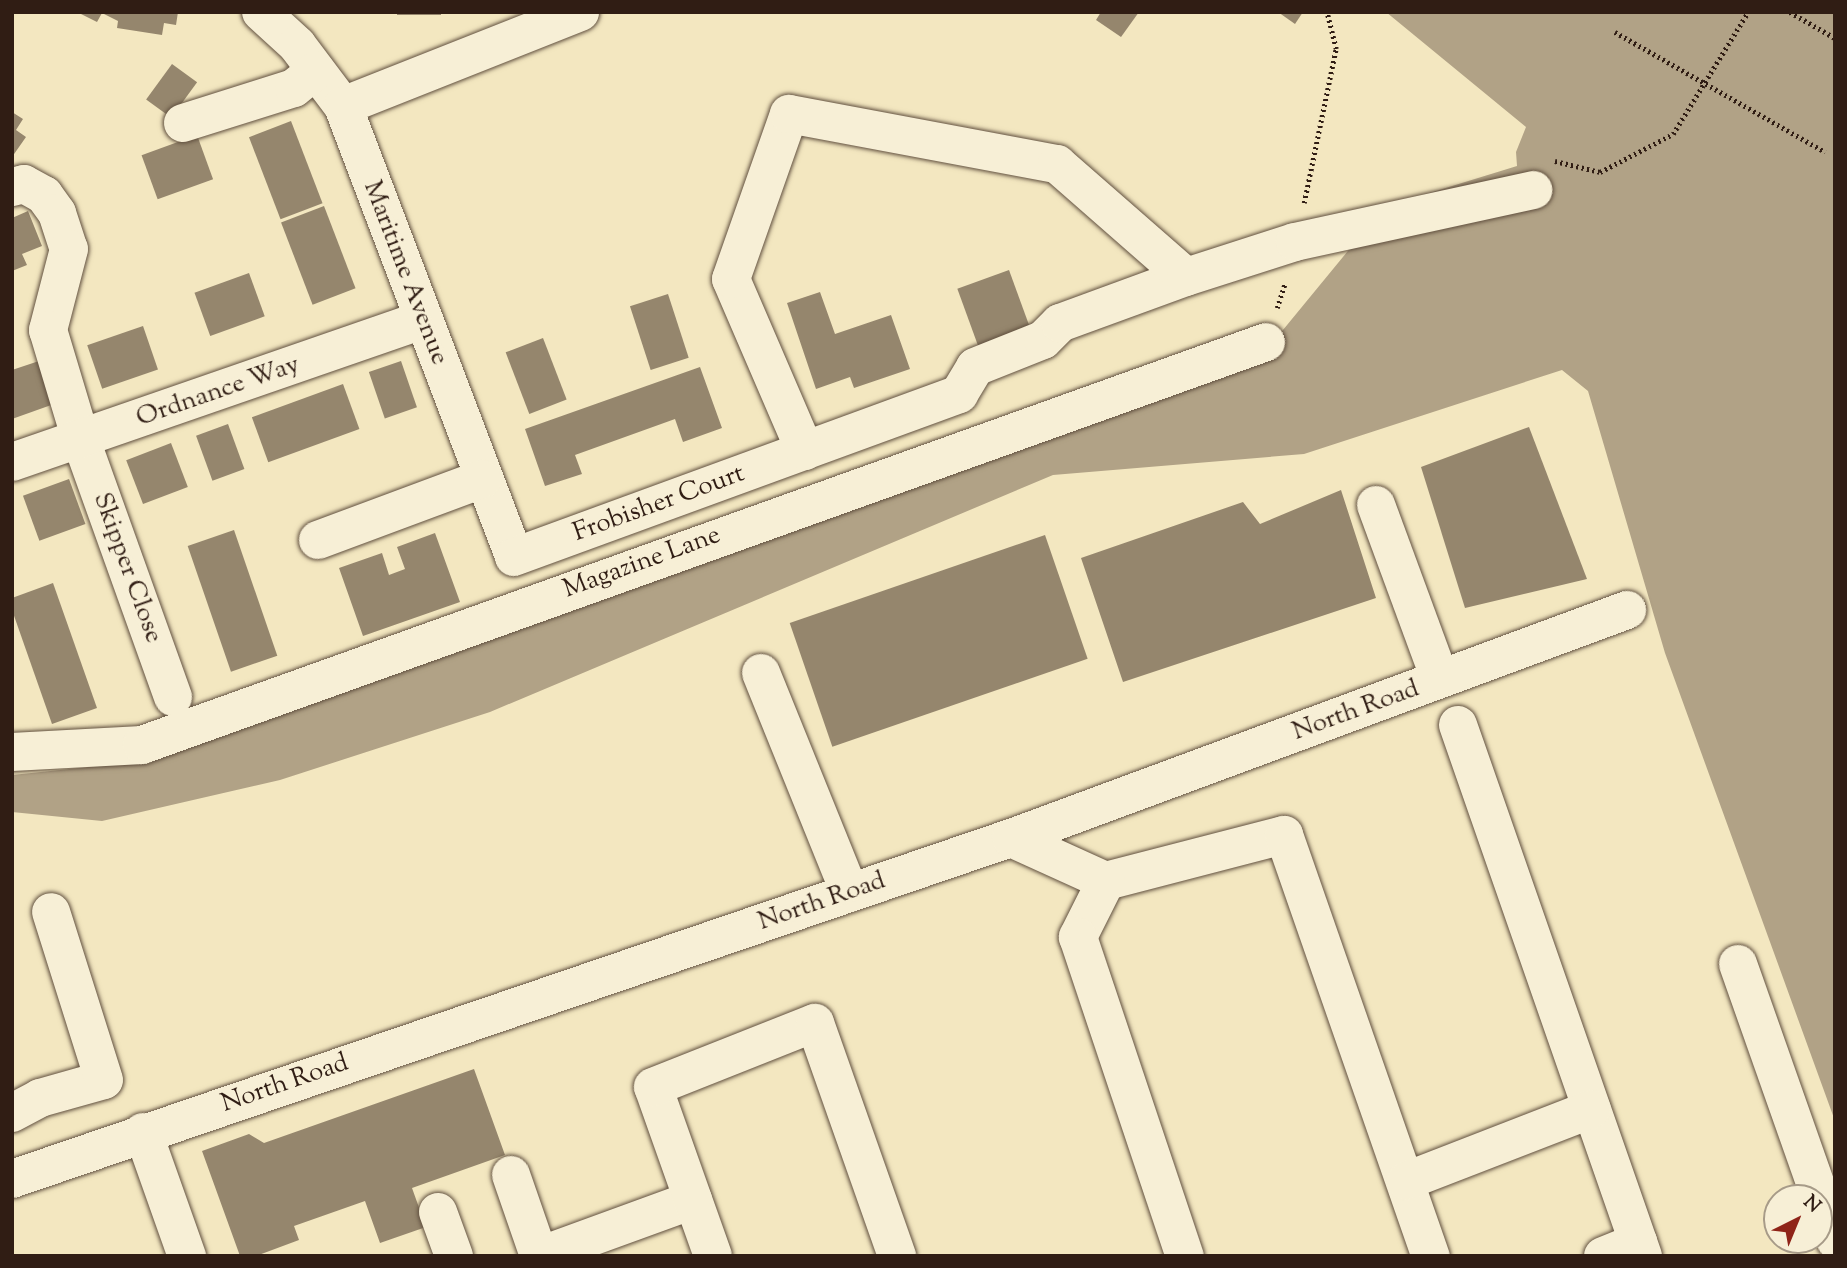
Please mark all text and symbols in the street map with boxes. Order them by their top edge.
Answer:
street label: Maritime Avenue [356,177,454,369]
street label: Ordnance Way [132,350,304,434]
street label: Frobisher Court [569,459,749,549]
street label: Skipper Close [85,489,169,647]
street label: Magazine Lane [559,520,725,606]
street label: North Road [1288,674,1424,748]
street label: North Road [754,866,890,938]
street label: North Road [217,1048,353,1120]
north arrow [1763,1184,1833,1254]
text: N [1797,1190,1826,1220]

